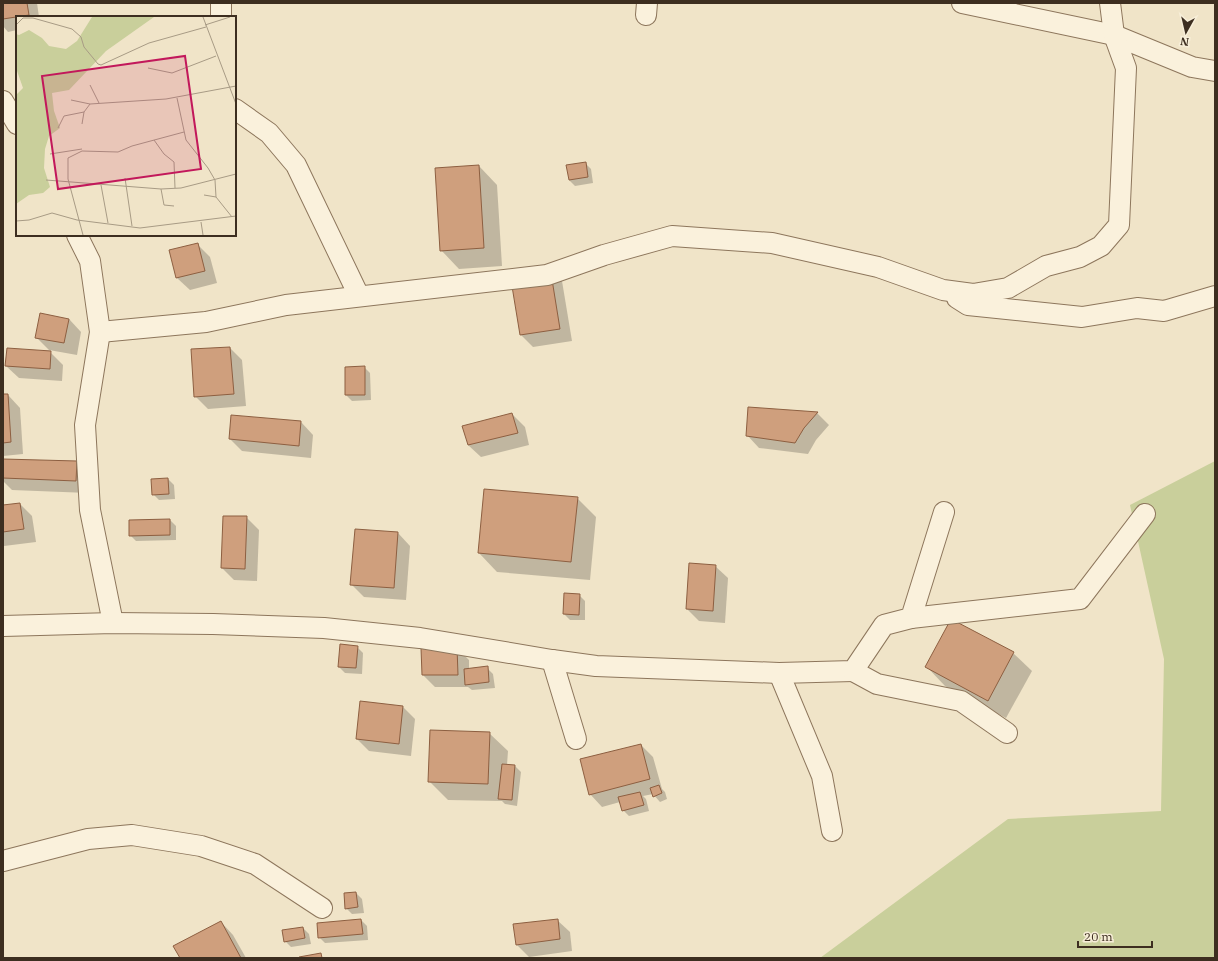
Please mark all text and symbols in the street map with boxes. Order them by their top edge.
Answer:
north arrow [1166,12,1206,52]
inset map [16,16,236,236]
text: N [1179,34,1190,49]
scale bar [1078,923,1152,949]
text: 20 m [1084,929,1113,944]

